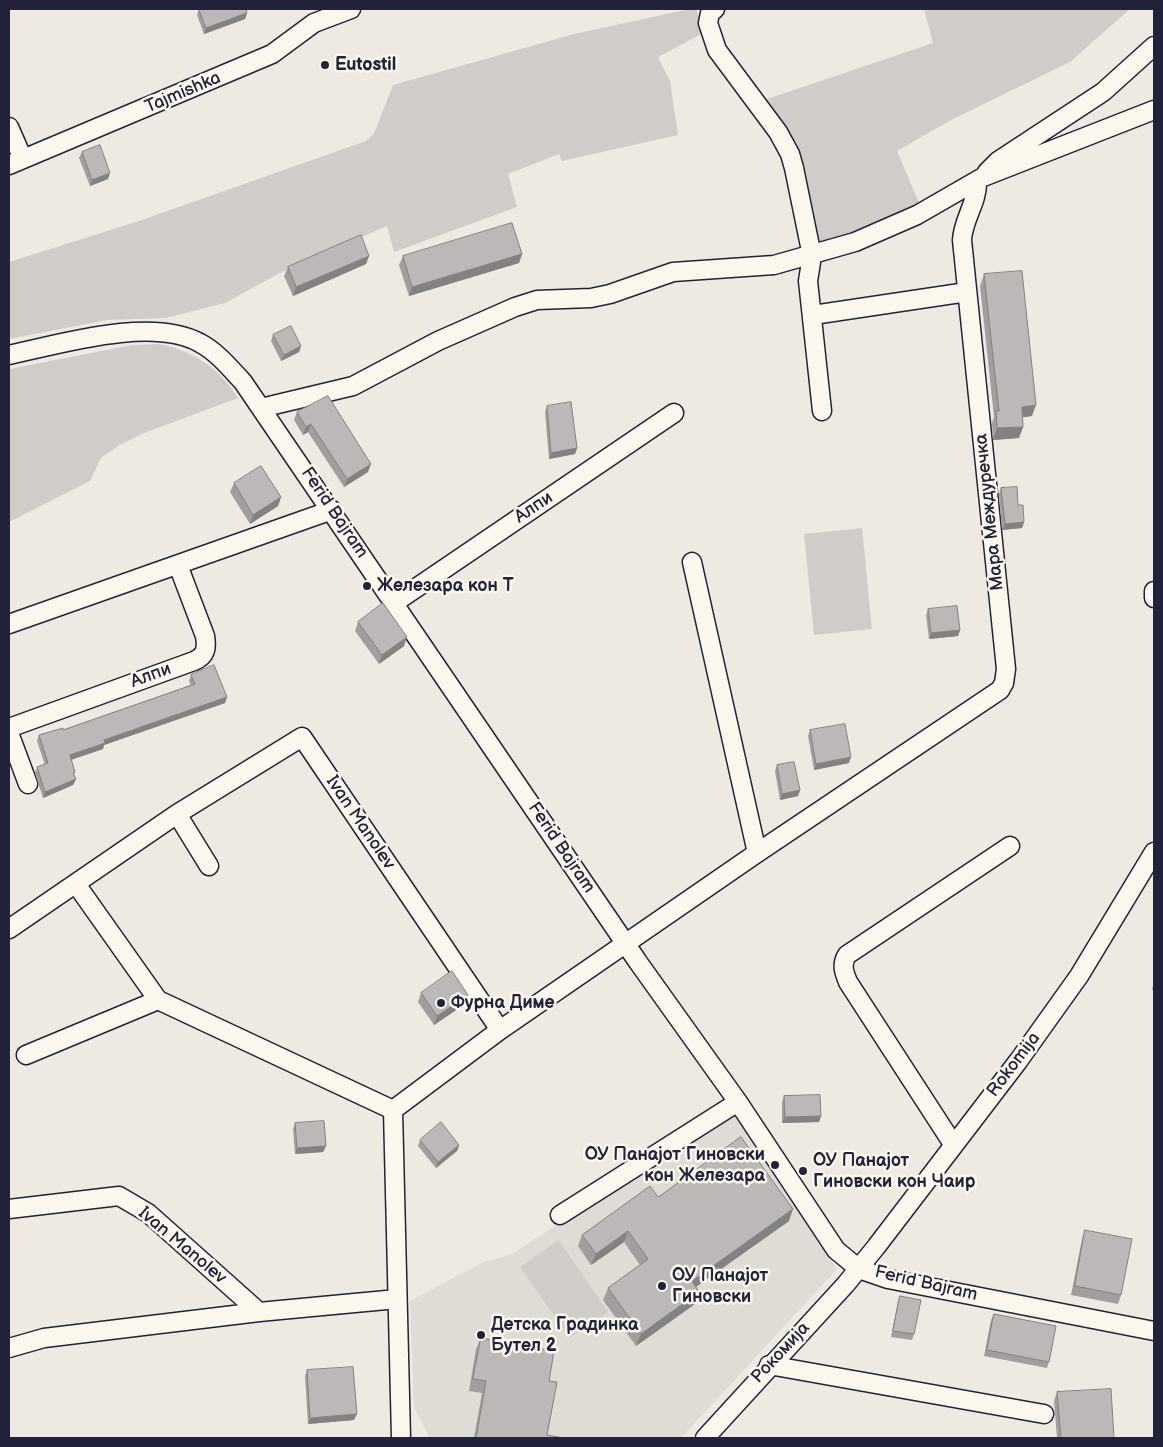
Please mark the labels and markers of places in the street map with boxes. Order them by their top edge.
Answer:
place label: Eutostil [335,54,396,76]
marker: Eutostil [319,59,331,71]
place label: Железара кон Т [377,575,513,597]
marker: Железара кон Т [361,580,373,592]
place label: Фурна Диме [451,992,555,1014]
marker: Фурна Диме [435,997,447,1009]
place label: ОУ Панајот Гиновски кон Железара [585,1144,765,1186]
place label: ОУ Панајот Гиновски кон Чаир [813,1150,975,1192]
marker: ОУ Панајот Гиновски кон Железара [769,1159,781,1171]
marker: ОУ Панајот Гиновски кон Чаир [797,1165,809,1177]
place label: ОУ Панајот Гиновски [672,1265,768,1308]
marker: ОУ Панајот Гиновски [656,1280,668,1292]
place label: Детска Градинка Бутел 2 [491,1314,638,1356]
marker: Детска Градинка Бутел 2 [475,1329,487,1341]

